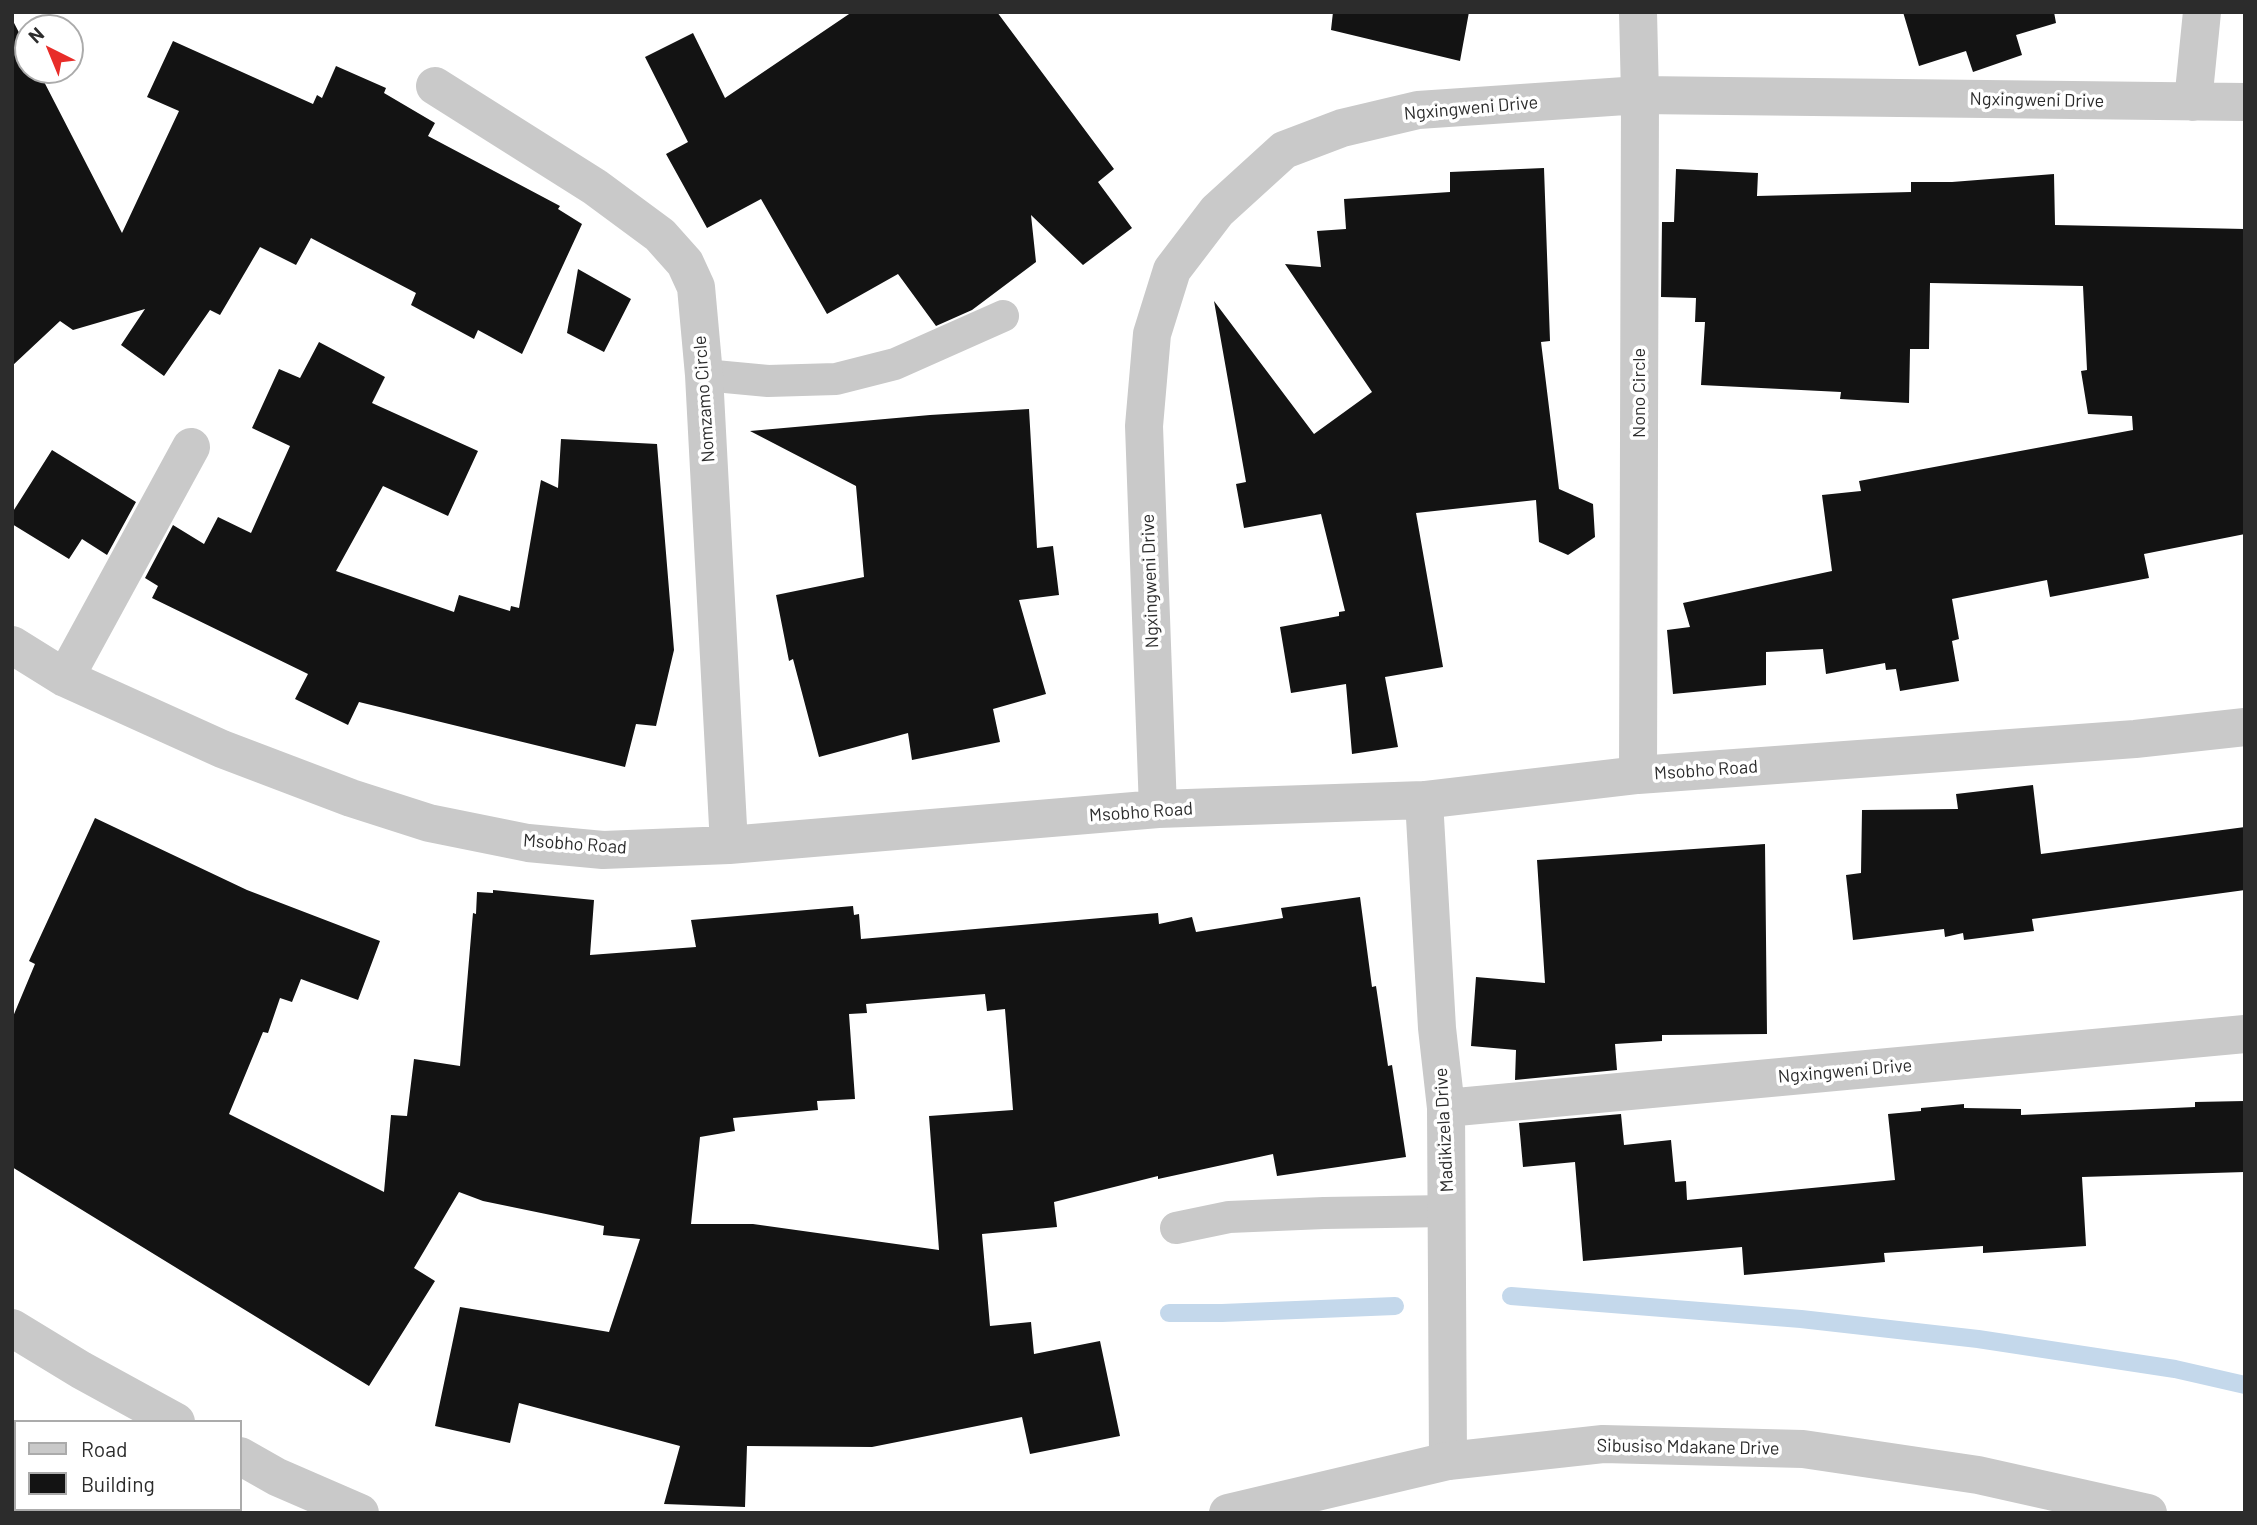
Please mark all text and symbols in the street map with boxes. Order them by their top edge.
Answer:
north arrow [14,14,84,84]
text: N [23,22,48,47]
street label: Ngxingweni Drive [1970,88,2104,112]
street label: Ngxingweni Drive [1403,91,1539,125]
street label: Nomzamo Circle [689,335,719,463]
street label: Nono Circle [1628,348,1650,438]
street label: Ngxingweni Drive [1137,513,1163,649]
street label: Msobho Road [1653,756,1759,784]
street label: Msobho Road [1088,798,1194,826]
street label: Msobho Road [522,830,628,858]
street label: Ngxingweni Drive [1777,1054,1913,1088]
street label: Madikizela Drive [1430,1067,1458,1193]
legend [14,1420,242,1511]
street label: Sibusiso Mdakane Drive [1596,1435,1780,1459]
text: Road [81,1436,127,1461]
text: Building [81,1471,155,1496]

